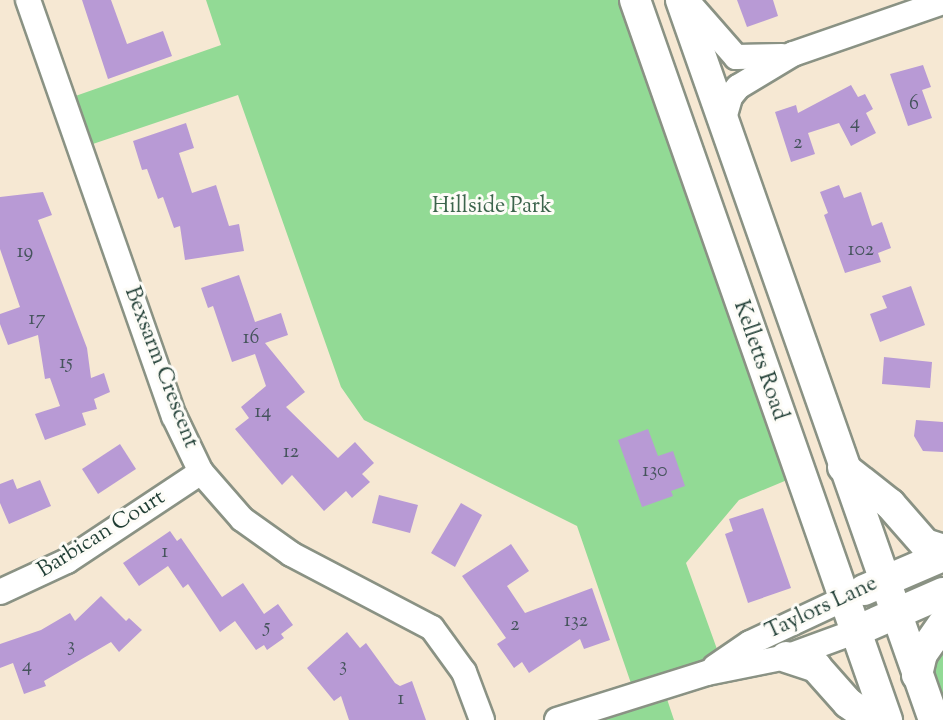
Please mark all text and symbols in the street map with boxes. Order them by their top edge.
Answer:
house number: 6 [909,92,919,116]
house number: 4 [850,111,860,135]
house number: 2 [793,131,803,155]
park label: Hillside Park [432,195,552,221]
house number: 102 [848,238,874,262]
house number: 19 [17,240,33,264]
street label: Bexsarm Crescent [117,284,203,452]
street label: Kelletts Road [726,298,792,424]
house number: 17 [29,307,45,331]
house number: 16 [243,326,259,350]
house number: 15 [59,351,73,375]
house number: 14 [255,400,271,424]
house number: 12 [283,440,299,464]
house number: 130 [642,459,668,483]
street label: Barbican Court [33,485,171,585]
house number: 1 [162,540,168,564]
street label: Taylors Lane [762,572,882,646]
house number: 132 [564,609,588,633]
house number: 2 [510,613,520,637]
house number: 5 [264,615,270,639]
house number: 3 [67,634,75,658]
house number: 4 [22,654,32,678]
house number: 3 [339,654,347,678]
house number: 1 [398,687,404,711]

